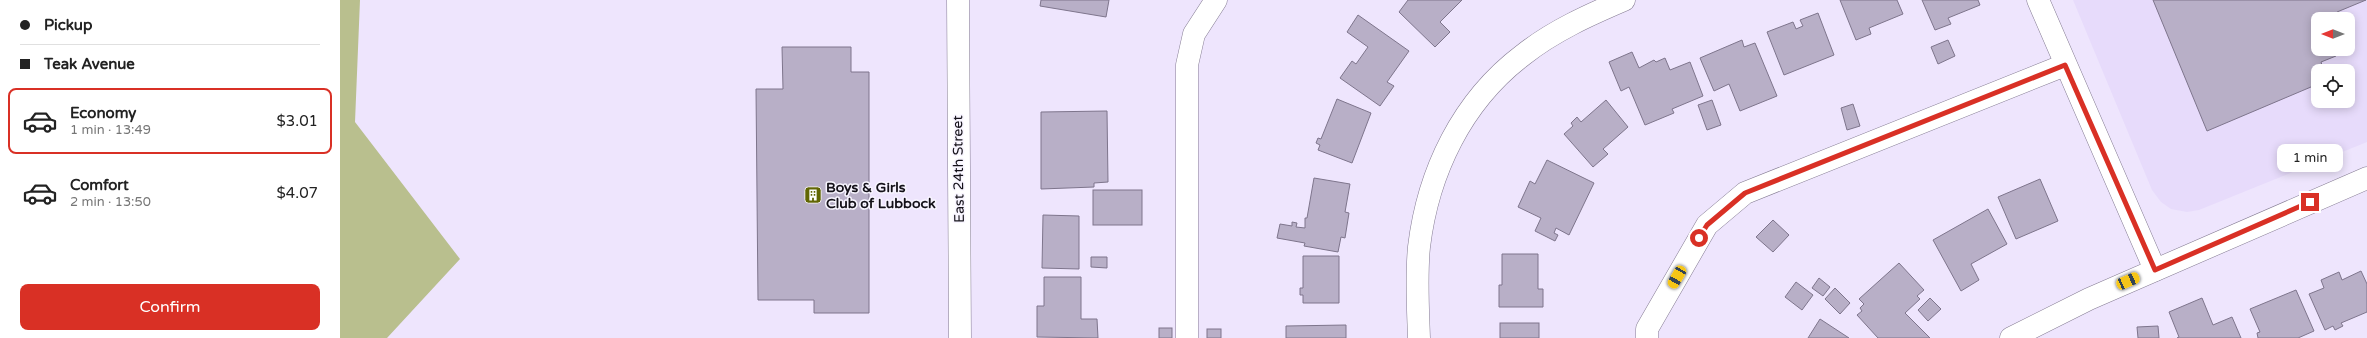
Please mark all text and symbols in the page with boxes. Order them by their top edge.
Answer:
north arrow [2311,12,2355,56]
map controls [2311,12,2355,108]
text: Pickup [44,16,92,34]
text: Teak Avenue [44,55,135,73]
button: locate [2311,64,2355,108]
icon: car [22,103,58,139]
text: Economy [70,104,136,122]
text: $3.01 [277,112,318,130]
street label: East 24th Street [949,114,968,223]
text: 1 min · 13:49 [70,122,151,138]
callout: 1 min [2277,144,2343,172]
text: 1 min [2293,150,2327,166]
icon: car [22,175,58,211]
text: Comfort [70,176,129,194]
place label: Boys & Girls Club of Lubbock [826,179,936,212]
text: $4.07 [277,184,318,202]
building icon: Boys & Girls Club of Lubbock [803,185,823,205]
route end [2301,193,2319,211]
text: 2 min · 13:50 [70,194,151,210]
route start [1690,229,1708,247]
car [1666,264,1688,290]
car [2115,271,2141,291]
button: Confirm [20,284,320,330]

